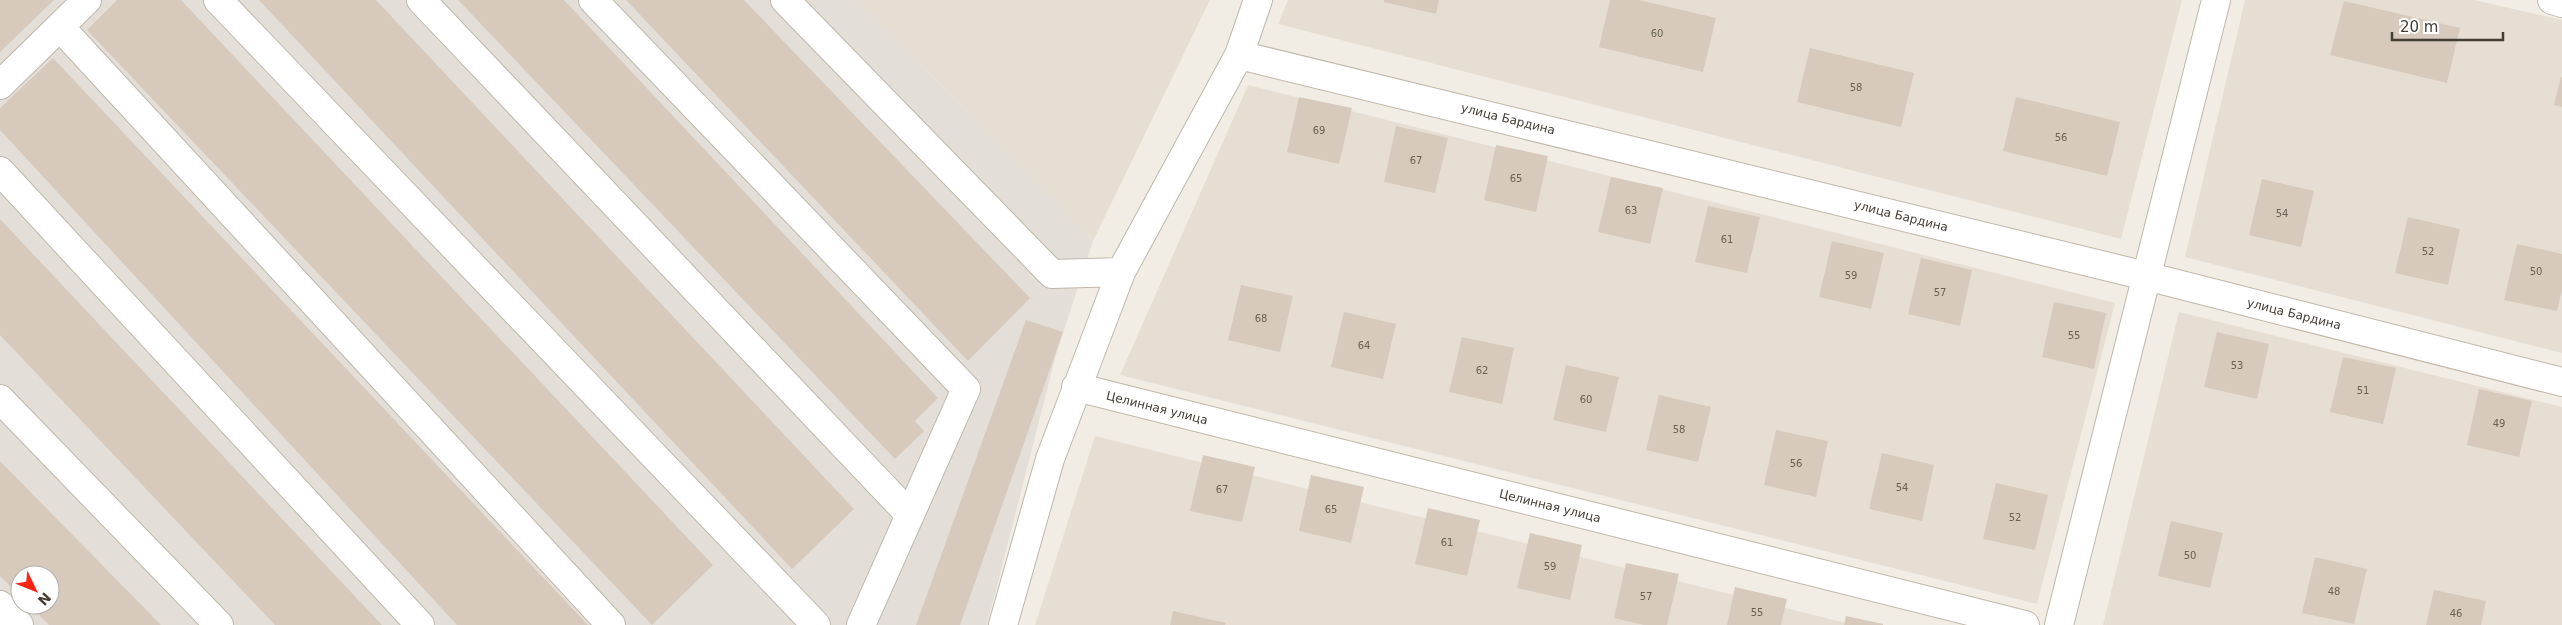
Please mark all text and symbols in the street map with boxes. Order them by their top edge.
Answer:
scale bar [2392,10,2503,42]
text: 20 m [2400,18,2438,36]
house number: 60 [1651,28,1663,39]
house number: 58 [1850,82,1862,93]
street label: улица Бардина [1460,101,1556,137]
house number: 69 [1313,125,1325,136]
house number: 56 [2055,132,2067,143]
house number: 67 [1410,155,1422,166]
house number: 65 [1510,173,1522,184]
street label: улица Бардина [1853,198,1949,234]
house number: 63 [1625,205,1637,216]
house number: 54 [2276,208,2288,219]
house number: 61 [1721,234,1733,245]
house number: 52 [2422,246,2434,257]
house number: 50 [2530,266,2542,277]
house number: 59 [1845,270,1857,281]
house number: 57 [1934,287,1946,298]
street label: улица Бардина [2246,296,2342,332]
house number: 68 [1255,313,1267,324]
house number: 55 [2068,330,2080,341]
house number: 64 [1358,340,1370,351]
house number: 53 [2231,360,2243,371]
house number: 62 [1476,365,1488,376]
house number: 51 [2357,385,2369,396]
street label: Целинная улица [1105,389,1209,427]
house number: 60 [1580,394,1592,405]
house number: 49 [2493,418,2505,429]
house number: 58 [1673,424,1685,435]
house number: 56 [1790,458,1802,469]
house number: 54 [1896,482,1908,493]
house number: 67 [1216,484,1228,495]
street label: Целинная улица [1498,487,1602,525]
house number: 65 [1325,504,1337,515]
house number: 52 [2009,512,2021,523]
house number: 61 [1441,537,1453,548]
house number: 50 [2184,550,2196,561]
house number: 59 [1544,561,1556,572]
north arrow [10,565,60,615]
house number: 48 [2328,586,2340,597]
text: N [35,589,54,609]
house number: 57 [1640,591,1652,602]
house number: 55 [1751,607,1763,618]
house number: 46 [2450,608,2462,619]

